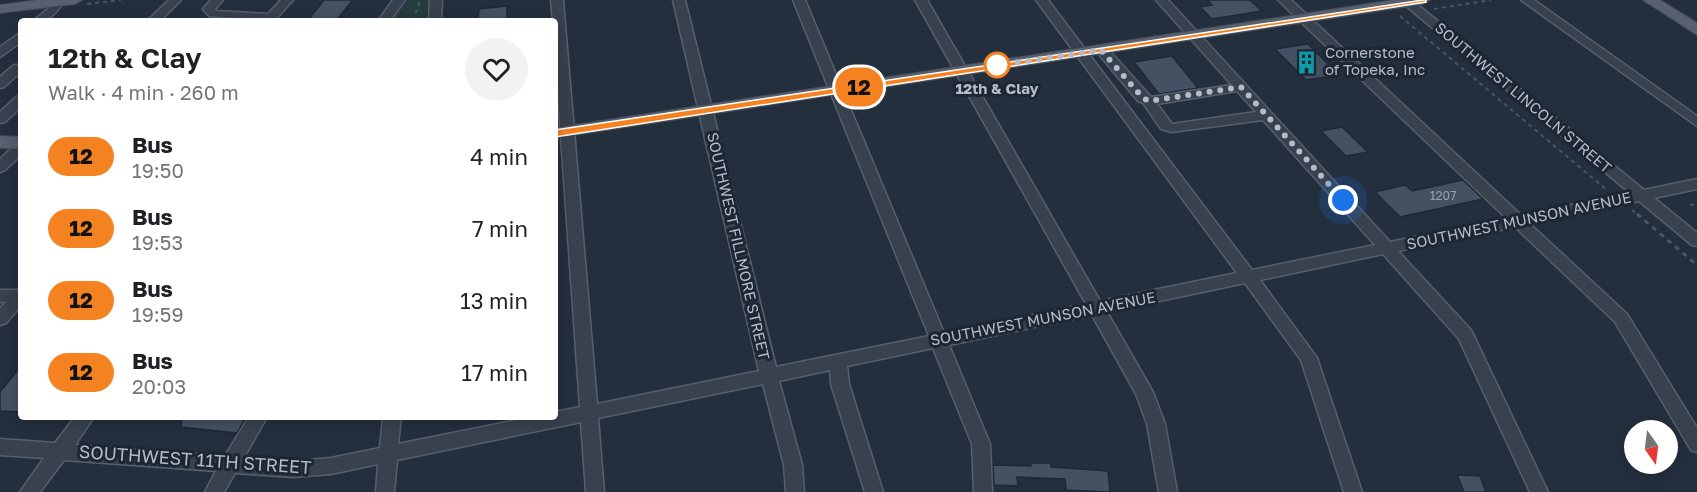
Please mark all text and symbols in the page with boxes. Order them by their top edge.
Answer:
street label: SOUTHWEST LINCOLN STREET [1432,18,1616,176]
button: heart [465,38,528,101]
text: 12th & Clay [48,41,202,74]
place label: Cornerstone of Topeka, Inc [1325,43,1425,78]
building icon: Cornerstone of Topeka, Inc [1294,49,1320,75]
marker: 12th & Clay [984,52,1010,78]
line badge: 12 [832,68,886,106]
text: 12 [847,74,871,100]
place label: 12th & Clay [955,79,1039,97]
text: Walk · 4 min · 260 m [48,80,239,104]
street label: SOUTHWEST FILLMORE STREET [704,130,774,361]
text: Bus [132,131,173,158]
text: 12 [69,143,93,169]
text: 4 min [470,143,528,170]
text: 19:50 [132,158,184,182]
your location [1328,185,1358,215]
street label: SOUTHWEST MUNSON AVENUE [1405,187,1633,253]
house number: 1207 [1430,188,1456,203]
text: Bus [132,203,173,230]
text: 12 [69,215,93,241]
text: 7 min [472,215,528,242]
text: 19:53 [132,230,183,254]
text: Bus [132,275,173,302]
text: 12 [69,287,93,313]
text: 13 min [460,287,528,314]
street label: SOUTHWEST MUNSON AVENUE [929,287,1157,349]
text: 19:59 [132,302,184,326]
text: Bus [132,347,173,374]
text: 12 [69,359,93,385]
text: 17 min [461,359,528,386]
text: 20:03 [132,374,186,398]
north arrow [1624,420,1678,474]
map controls [1624,420,1678,474]
street label: SOUTHWEST 11TH STREET [78,440,312,478]

